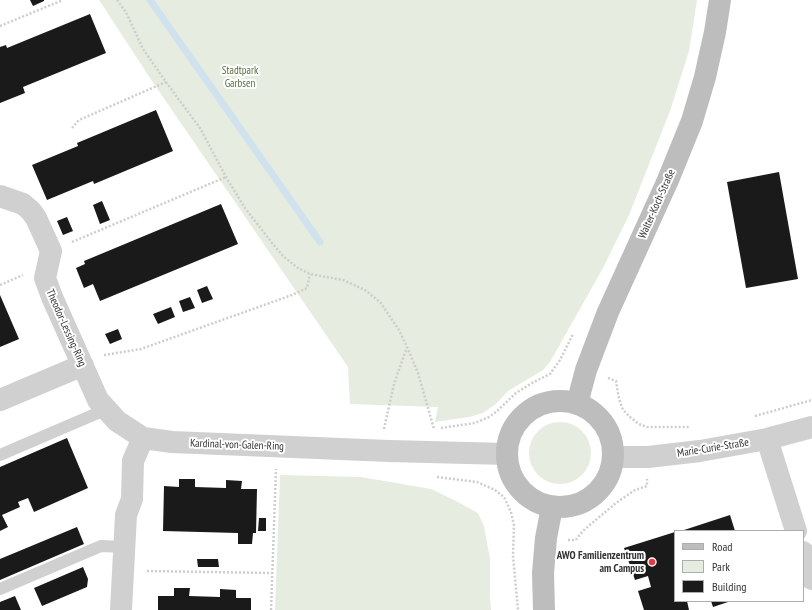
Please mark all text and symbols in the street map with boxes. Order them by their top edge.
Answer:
park label: Stadtpark Garbsen [222,64,258,90]
street label: Walter-Koch-Straße [636,167,678,241]
street label: Theodor-Lessing-Ring [43,287,89,369]
street label: Marie-Curie-Straße [676,436,750,460]
street label: Kardinal-von-Galen-Ring [190,437,284,453]
legend [674,530,804,602]
text: Road [712,539,732,554]
place label: AWO Familienzentrum am Campus [557,549,644,575]
marker: AWO Familienzentrum am Campus [647,557,657,567]
text: Park [712,559,730,574]
text: Building [712,579,747,594]

